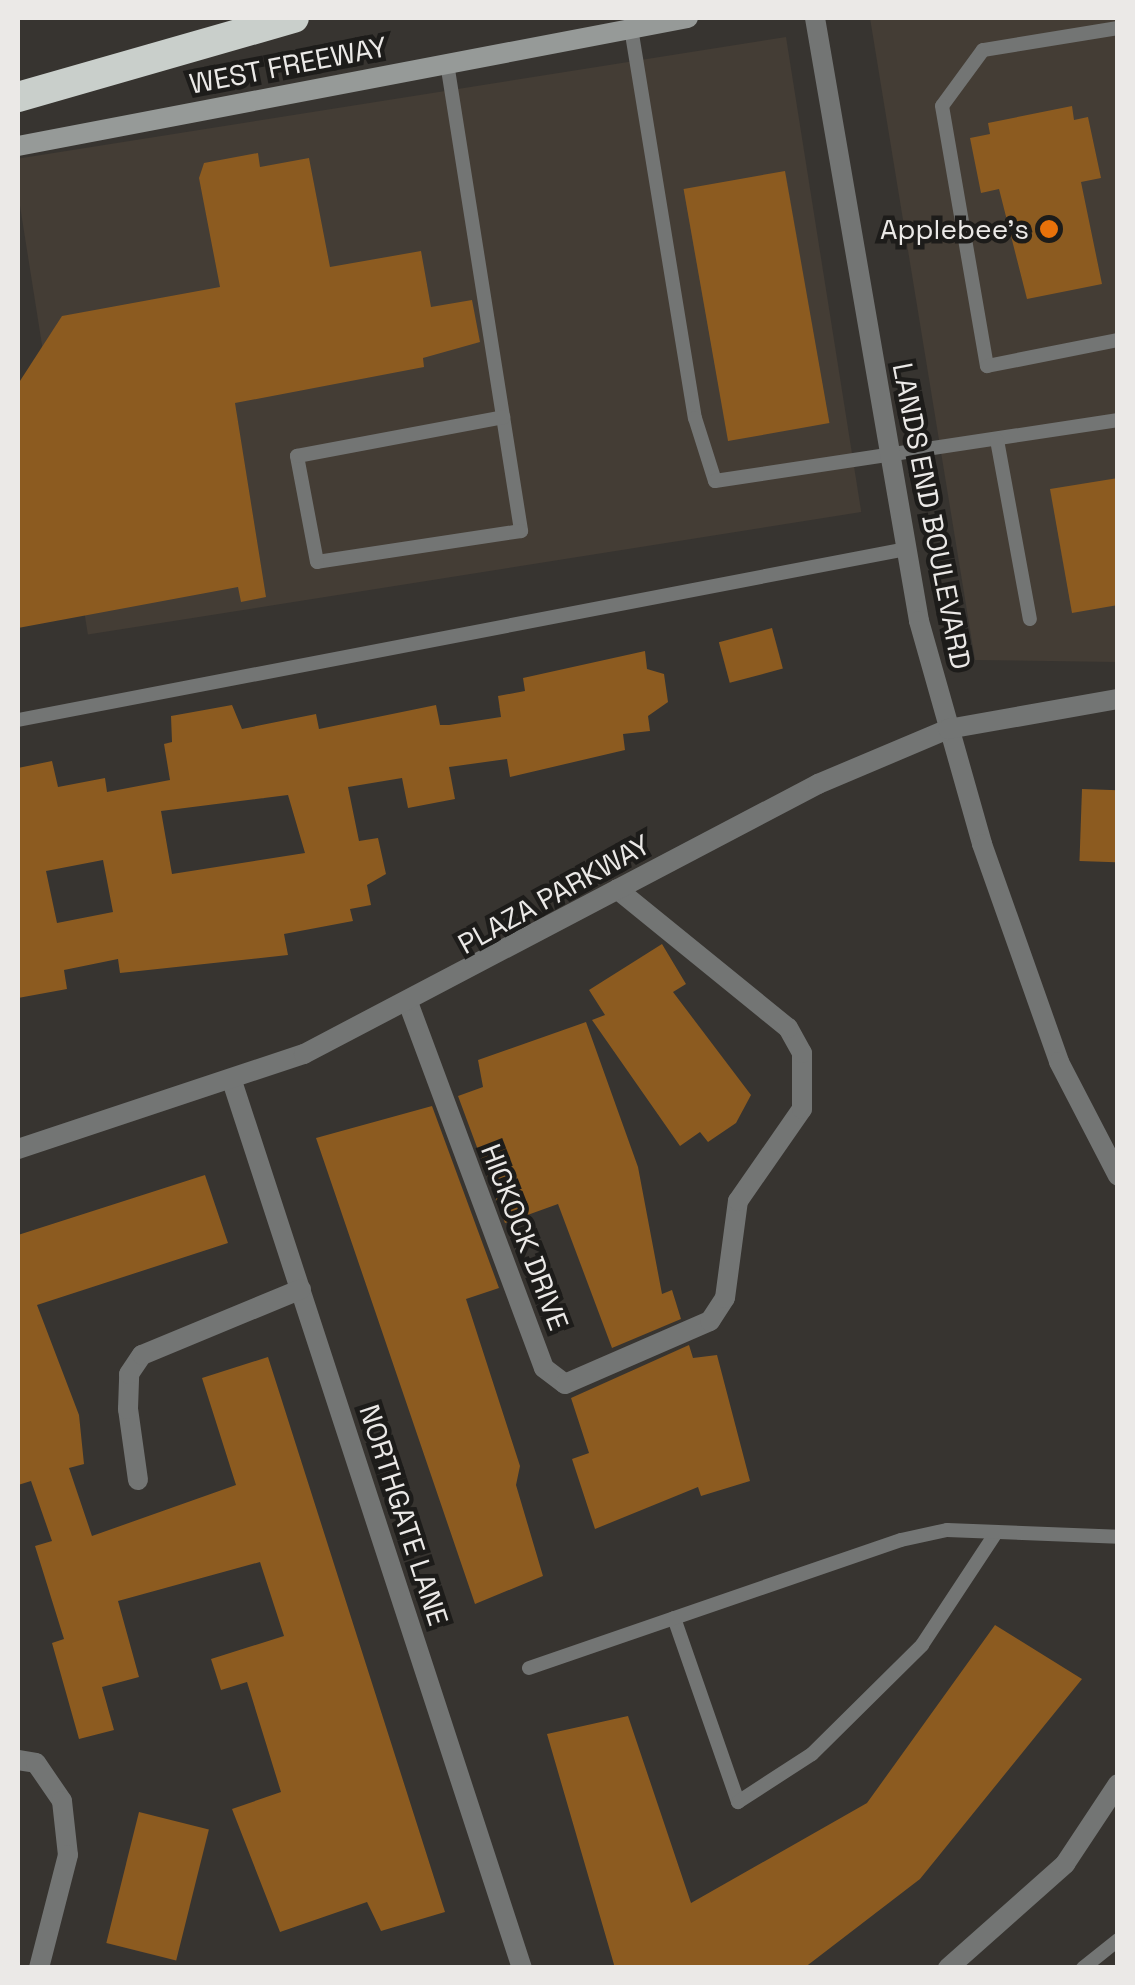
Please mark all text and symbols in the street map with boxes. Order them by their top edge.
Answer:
street label: WEST FREEWAY [186,29,390,101]
place label: Applebee's [880,212,1029,246]
marker: Applebee's [1038,218,1060,240]
street label: LANDS END BOULEVARD [886,360,978,672]
street label: PLAZA PARKWAY [452,827,656,961]
street label: HICKOCK DRIVE [474,1139,576,1335]
street label: NORTHGATE LANE [352,1400,456,1630]

